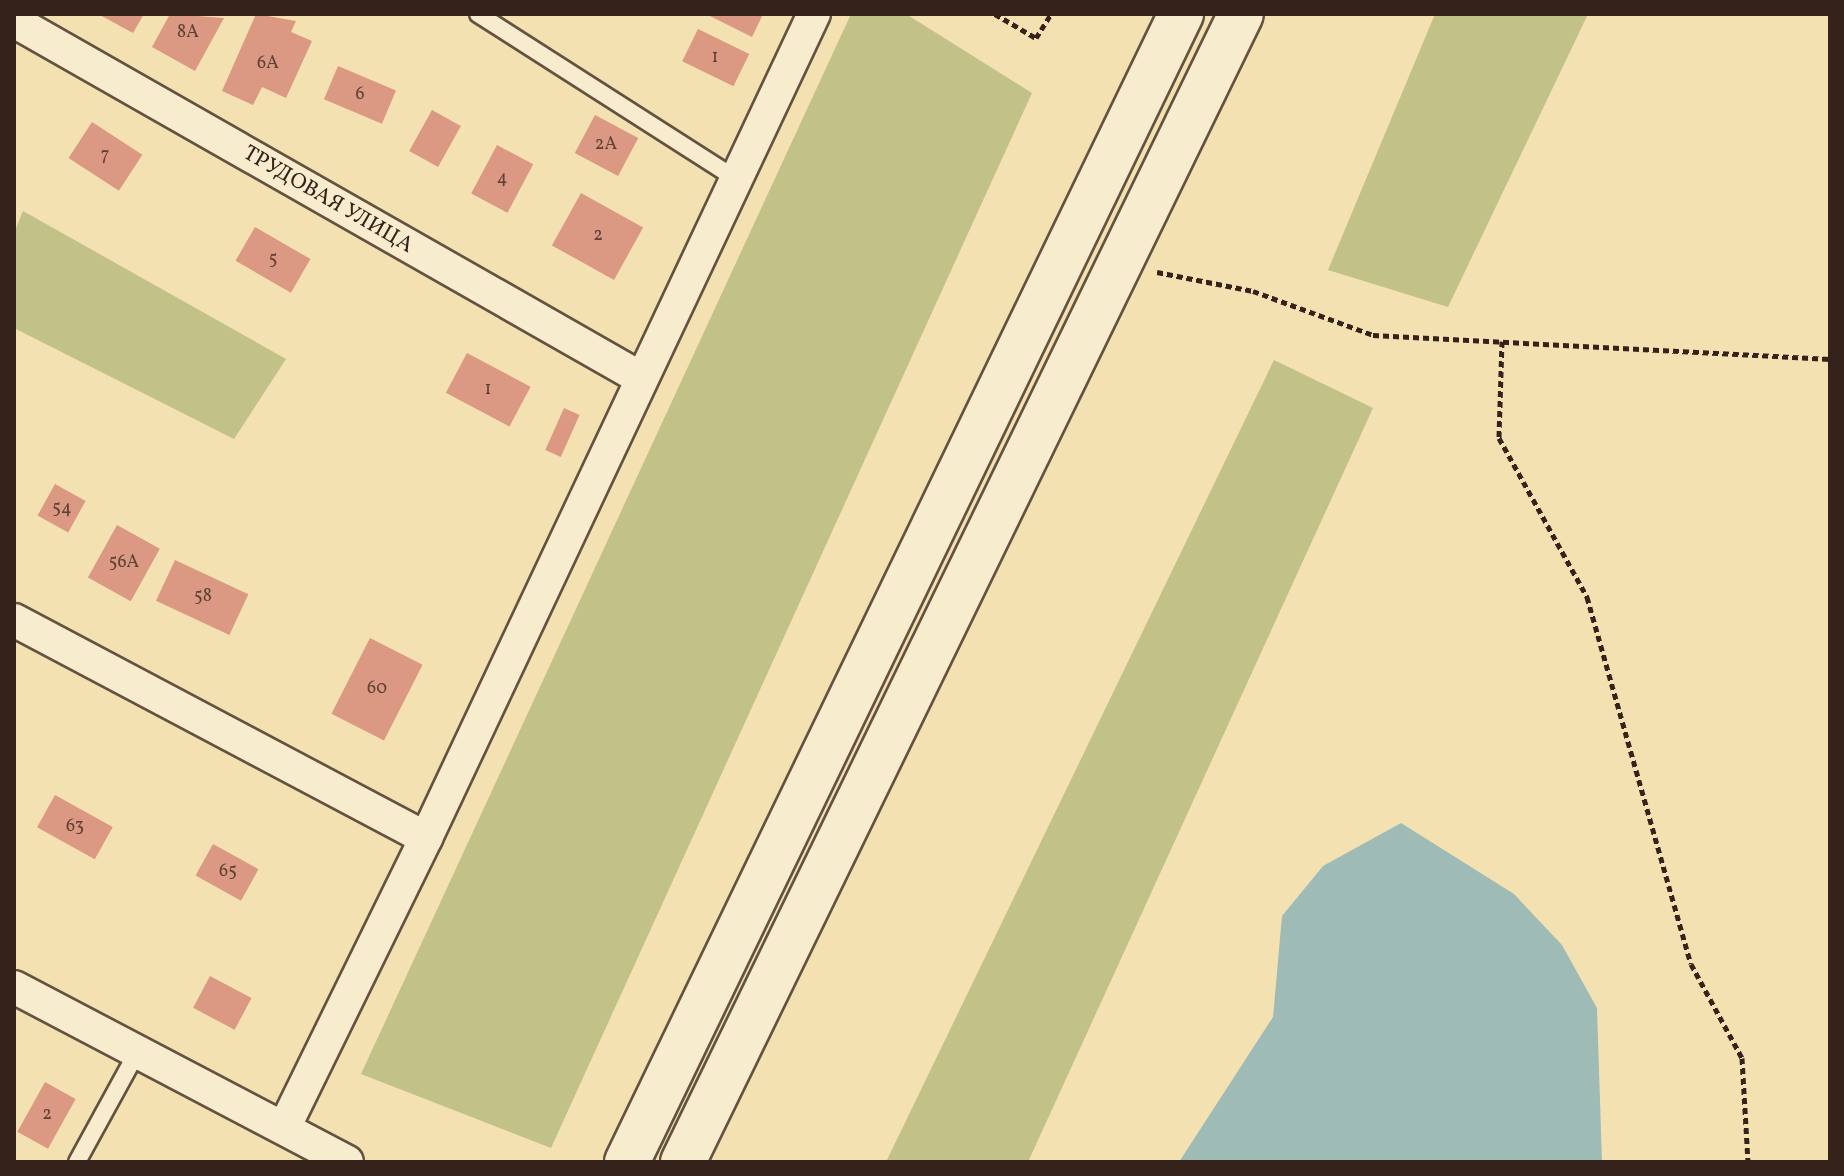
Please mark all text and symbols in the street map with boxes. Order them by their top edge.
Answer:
house number: 8А [177,22,199,44]
house number: 1 [712,47,718,69]
house number: 6А [257,53,279,75]
house number: 6 [355,84,365,106]
house number: 2А [595,134,617,156]
street label: ТРУДОВАЯ УЛИЦА [238,141,418,259]
house number: 7 [101,145,109,167]
house number: 4 [497,168,507,190]
house number: 2 [593,225,603,247]
house number: 5 [269,249,277,271]
house number: 1 [485,379,491,401]
house number: 54 [52,498,72,520]
house number: 56А [109,552,139,574]
house number: 58 [194,586,212,608]
house number: 60 [367,678,387,700]
house number: 63 [66,816,84,838]
house number: 65 [219,861,237,883]
house number: 2 [42,1104,52,1126]

